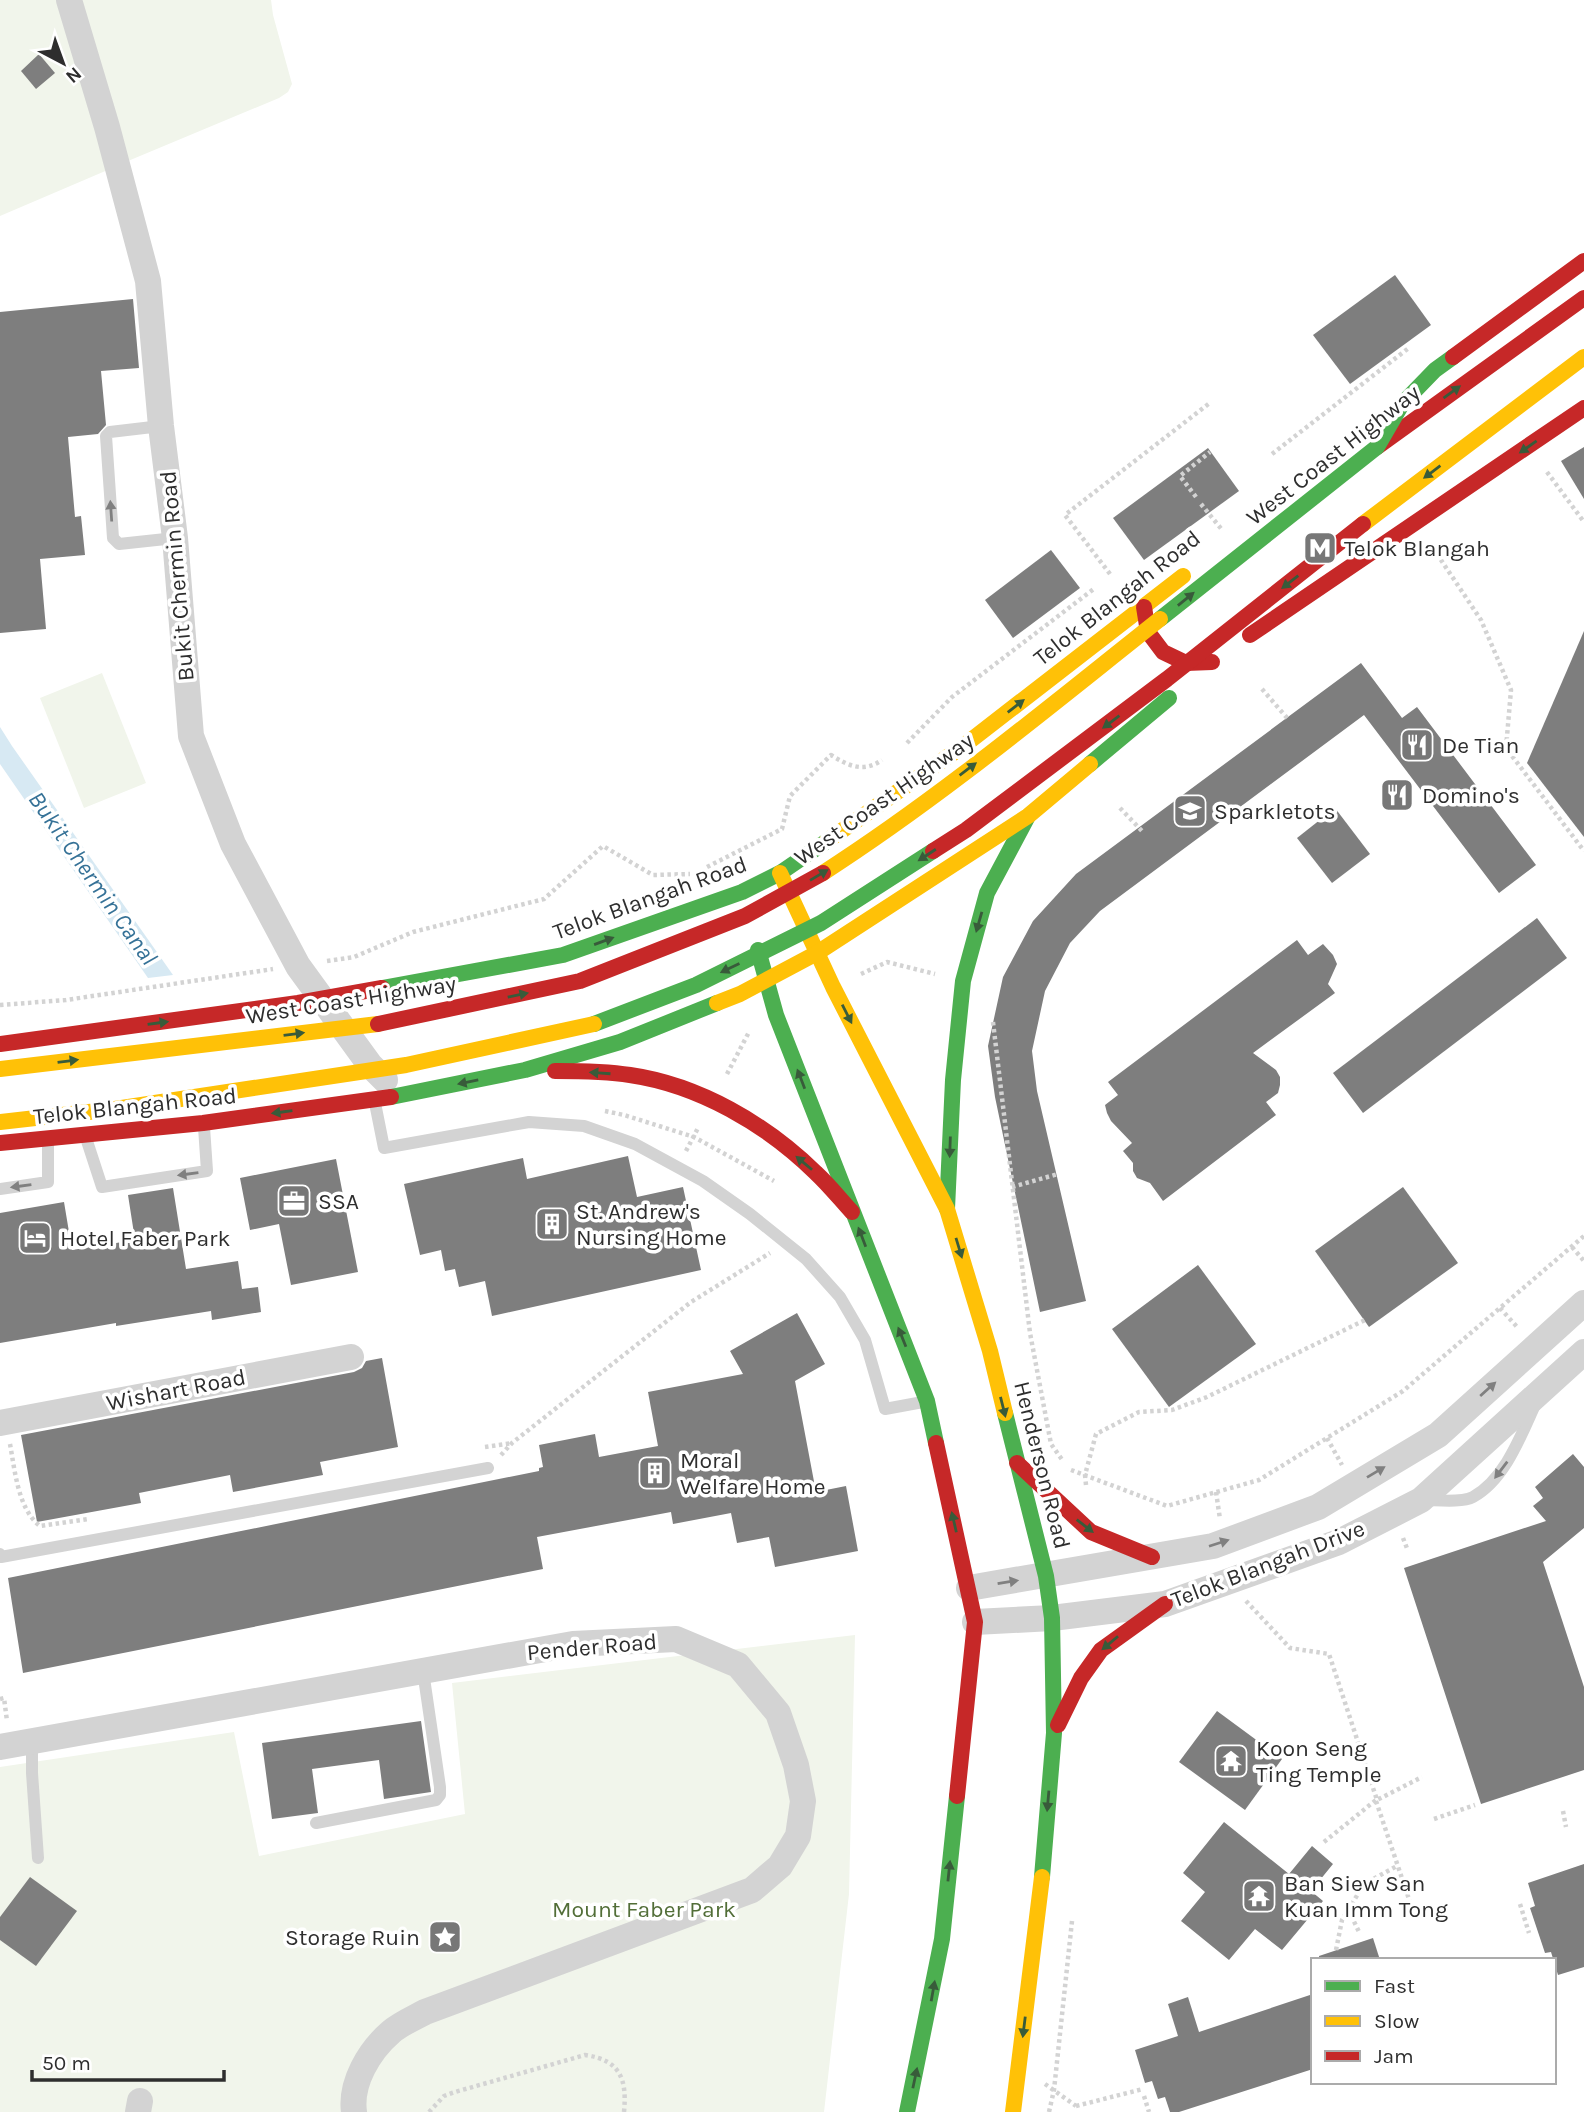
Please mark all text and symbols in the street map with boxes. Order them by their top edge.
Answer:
north arrow [28,28,98,98]
text: N [61,62,86,88]
street label: West Coast Highway [1241,379,1425,531]
one-way arrow [1443,385,1461,399]
one-way arrow [1519,440,1537,454]
one-way arrow [1423,465,1441,480]
street label: Bukit Chermin Road [154,470,200,682]
one-way arrow [105,500,116,522]
street label: Telok Blangah Road [1028,524,1206,672]
metro station icon: Telok Blangah [1301,529,1339,567]
place label: Telok Blangah [1344,535,1490,562]
one-way arrow [1281,574,1299,588]
one-way arrow [1177,592,1195,607]
one-way arrow [1006,698,1024,713]
one-way arrow [1102,714,1120,729]
restaurant icon: De Tian [1398,726,1436,764]
street label: West Coast Highway [789,727,979,871]
place label: De Tian [1442,732,1519,759]
one-way arrow [959,763,977,777]
restaurant icon: Domino's [1378,776,1416,814]
place label: Domino's [1422,782,1520,809]
water label: Bukit Chermin Canal [23,786,163,970]
school or university icon: Sparkletots [1171,792,1209,830]
place label: Sparkletots [1214,798,1336,825]
one-way arrow [917,849,936,862]
street label: Telok Blangah Road [549,850,751,946]
one-way arrow [809,869,828,882]
one-way arrow [974,912,984,933]
one-way arrow [593,935,614,946]
one-way arrow [720,963,740,974]
street label: West Coast Highway [244,970,458,1030]
one-way arrow [507,989,529,1000]
one-way arrow [841,1004,853,1024]
one-way arrow [147,1018,169,1029]
one-way arrow [283,1028,305,1039]
one-way arrow [57,1055,79,1066]
one-way arrow [589,1067,611,1078]
one-way arrow [796,1069,807,1090]
one-way arrow [457,1077,479,1088]
street label: Telok Blangah Road [32,1082,238,1130]
one-way arrow [271,1107,293,1118]
one-way arrow [944,1136,955,1158]
one-way arrow [795,1156,812,1171]
one-way arrow [177,1169,199,1180]
one-way arrow [10,1180,32,1191]
office icon: SSA [275,1182,313,1220]
place label: SSA [318,1188,359,1215]
place label: St. Andrew's Nursing Home [576,1198,727,1251]
building icon: St. Andrew's Nursing Home [533,1205,571,1243]
hotel icon: Hotel Faber Park [16,1219,54,1257]
place label: Hotel Faber Park [60,1225,230,1252]
one-way arrow [856,1227,867,1248]
one-way arrow [955,1238,965,1259]
one-way arrow [897,1327,908,1348]
street label: Wishart Road [104,1363,248,1417]
street label: Henderson Road [1008,1378,1076,1552]
one-way arrow [1479,1381,1497,1397]
one-way arrow [998,1396,1009,1418]
place label: Moral Welfare Home [680,1447,825,1500]
building icon: Moral Welfare Home [636,1454,674,1492]
one-way arrow [1494,1461,1508,1479]
one-way arrow [1367,1466,1386,1478]
one-way arrow [948,1511,959,1533]
street label: Telok Blangah Drive [1167,1515,1369,1613]
one-way arrow [1076,1518,1094,1533]
one-way arrow [1208,1538,1229,1548]
one-way arrow [997,1576,1019,1587]
street label: Pender Road [526,1628,658,1666]
one-way arrow [1101,1636,1119,1651]
place label: Koon Seng Ting Temple [1256,1735,1382,1788]
temple icon: Koon Seng Ting Temple [1212,1742,1250,1780]
one-way arrow [1042,1790,1053,1812]
one-way arrow [944,1860,955,1882]
place label: Ban Siew San Kuan Imm Tong [1284,1870,1448,1923]
temple icon: Ban Siew San Kuan Imm Tong [1240,1877,1278,1915]
park label: Mount Faber Park [552,1896,736,1923]
place icon: Storage Ruin [426,1918,464,1956]
place label: Storage Ruin [285,1924,420,1951]
legend [1311,1958,1556,2084]
text: Fast [1374,1974,1415,1998]
one-way arrow [927,1980,938,2002]
text: Slow [1374,2009,1419,2033]
one-way arrow [1018,2016,1029,2038]
scale bar [32,2038,224,2082]
text: Jam [1374,2044,1414,2068]
text: 50 m [42,2051,91,2075]
one-way arrow [909,2067,920,2089]

